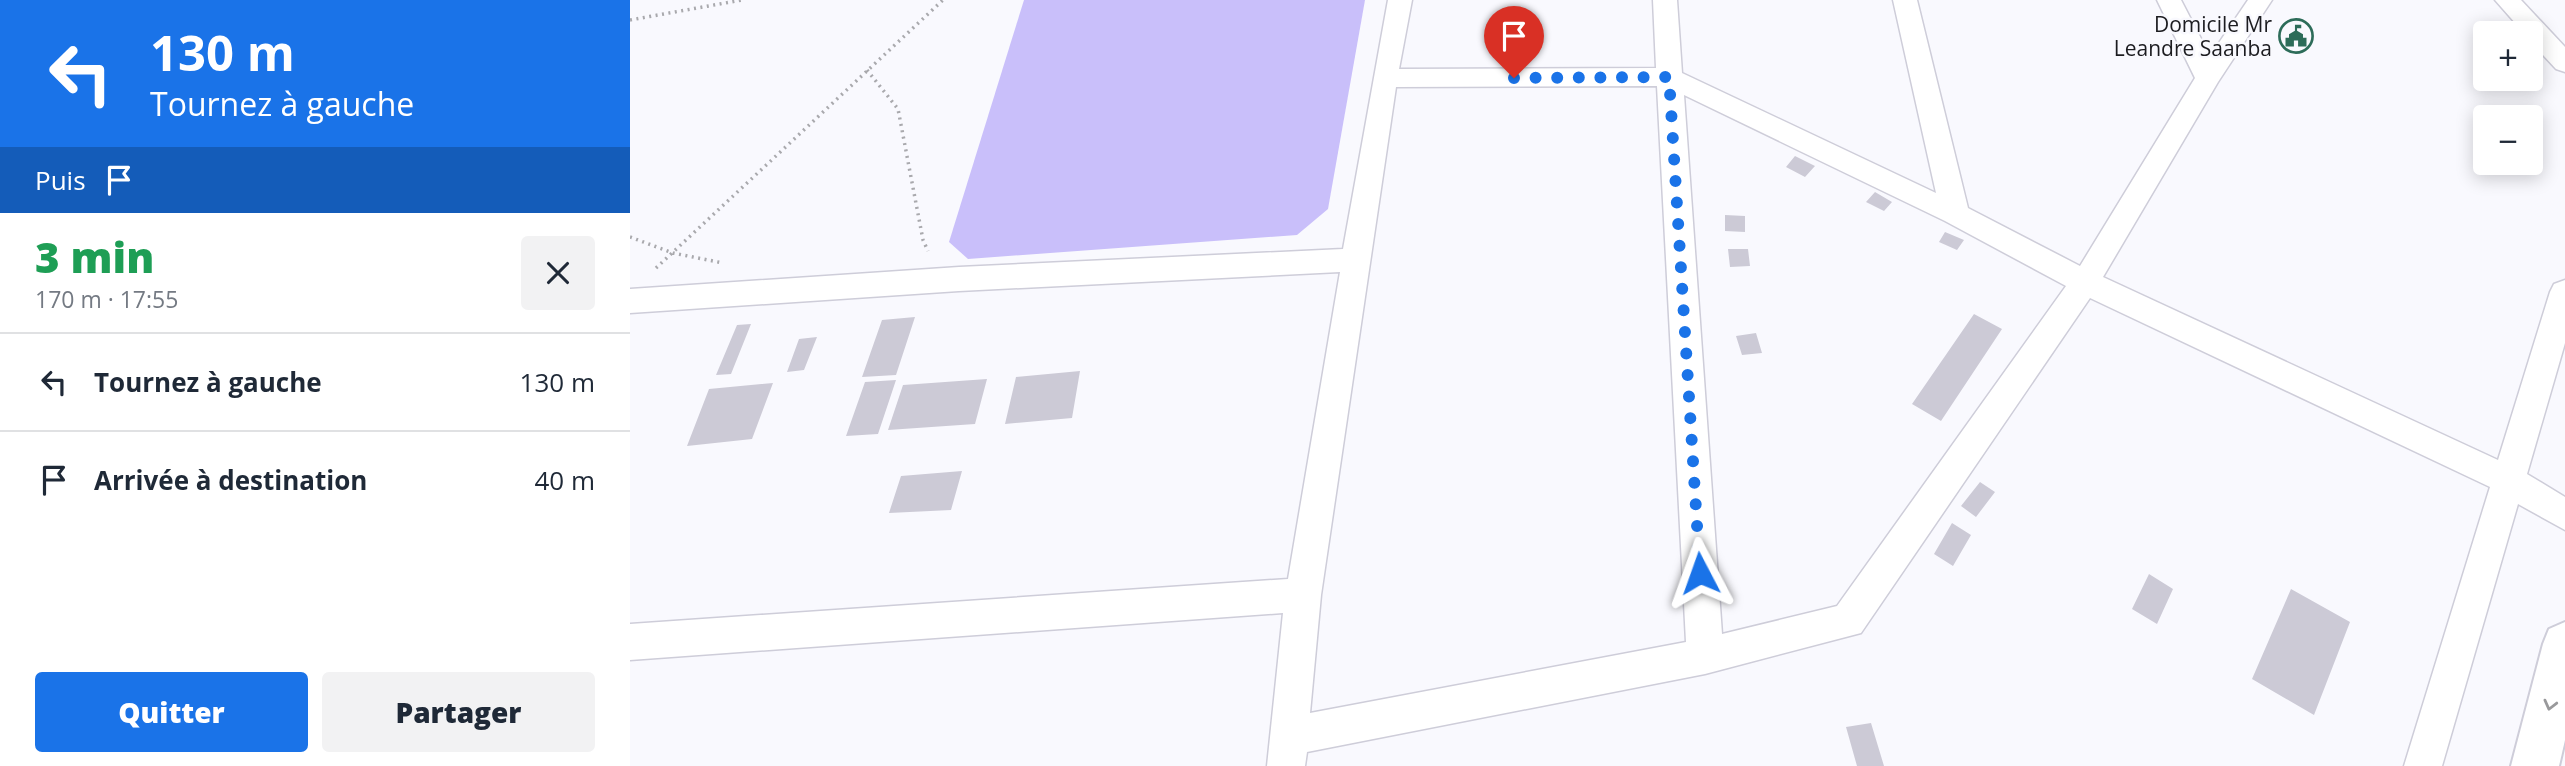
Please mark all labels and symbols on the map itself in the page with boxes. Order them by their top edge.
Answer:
pin [1484,6,1544,78]
place label: Domicile Mr Leandre Saanba [2114,10,2272,62]
public building icon: Domicile Mr Leandre Saanba [2277,17,2315,55]
position arrow [1663,536,1737,610]
one-way arrow [2544,699,2558,711]

